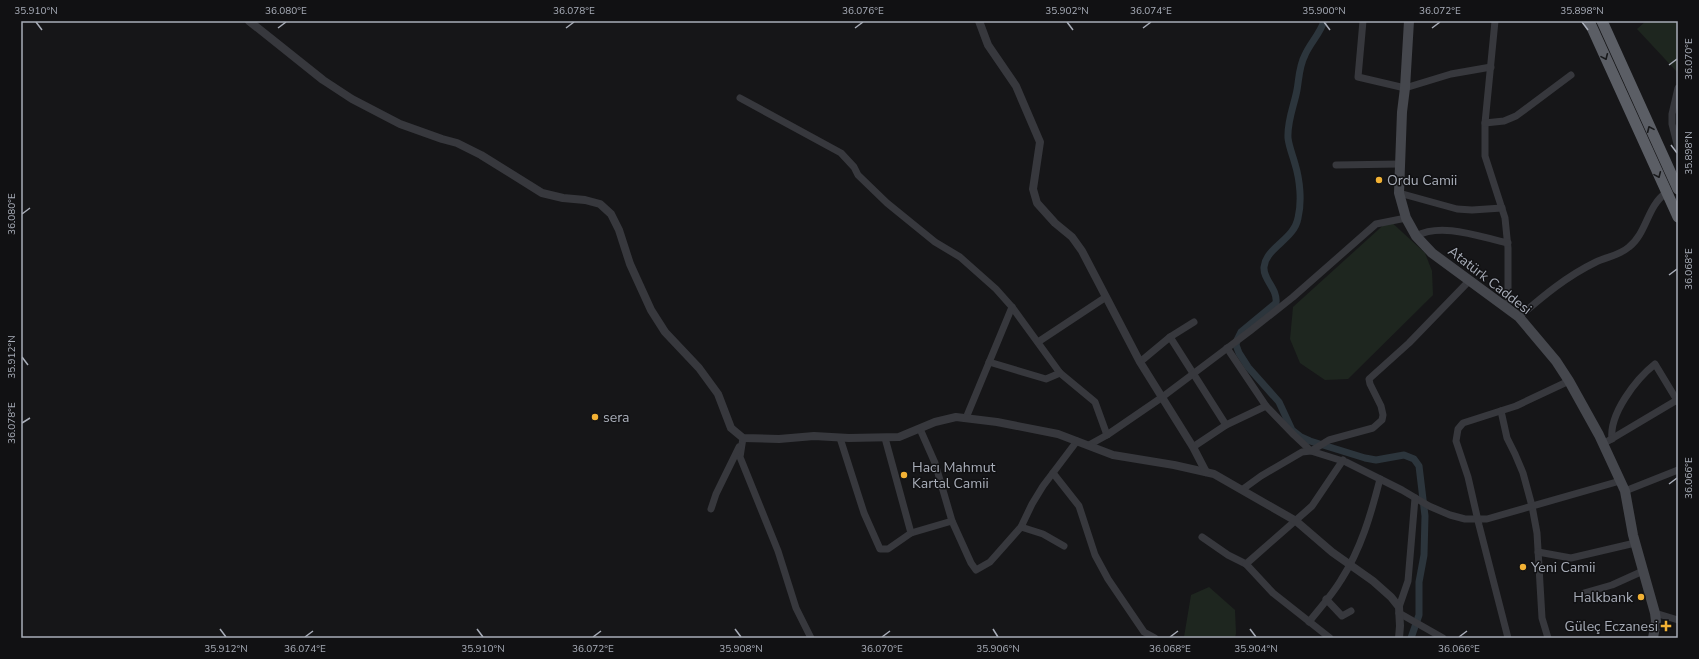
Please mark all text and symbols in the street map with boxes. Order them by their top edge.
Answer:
text: 35.910°N [14,4,58,18]
text: 36.080°E [265,4,307,18]
text: 36.078°E [553,4,595,18]
text: 36.076°E [842,4,884,18]
text: 35.902°N [1045,4,1089,18]
text: 36.074°E [1130,4,1172,18]
text: 35.900°N [1302,4,1346,18]
text: 36.072°E [1419,4,1461,18]
text: 35.898°N [1560,4,1604,18]
text: 36.070°E [1682,38,1696,80]
one-way arrow [1600,52,1608,60]
one-way arrow [1647,125,1655,133]
text: 35.898°N [1682,131,1696,175]
place label: Ordu Camii [1387,171,1457,190]
one-way arrow [1654,172,1662,179]
marker: Ordu Camii [1374,175,1384,185]
text: 36.080°E [5,193,19,235]
street label: Atatürk Caddesi [1444,242,1535,319]
text: 36.068°E [1682,248,1696,290]
text: 35.912°N [5,335,19,379]
text: 36.078°E [5,402,19,444]
place label: sera [603,408,630,427]
marker: sera [590,412,600,422]
text: 36.066°E [1682,457,1696,499]
place label: Hacı Mahmut Kartal Camii [912,458,996,493]
marker: Hacı Mahmut Kartal Camii [899,470,909,480]
place label: Yeni Camii [1530,558,1596,577]
marker: Yeni Camii [1518,562,1528,572]
place label: Halkbank [1573,588,1634,607]
marker: Halkbank [1636,592,1646,602]
place label: Güleç Eczanesi [1565,617,1658,636]
marker: Güleç Eczanesi [1661,621,1671,631]
text: 35.912°N [204,642,248,656]
text: 36.074°E [284,642,326,656]
text: 35.910°N [461,642,505,656]
text: 36.072°E [572,642,614,656]
text: 35.908°N [719,642,763,656]
text: 36.070°E [861,642,903,656]
text: 35.906°N [976,642,1020,656]
text: 36.068°E [1149,642,1191,656]
text: 35.904°N [1234,642,1278,656]
text: 36.066°E [1438,642,1480,656]

